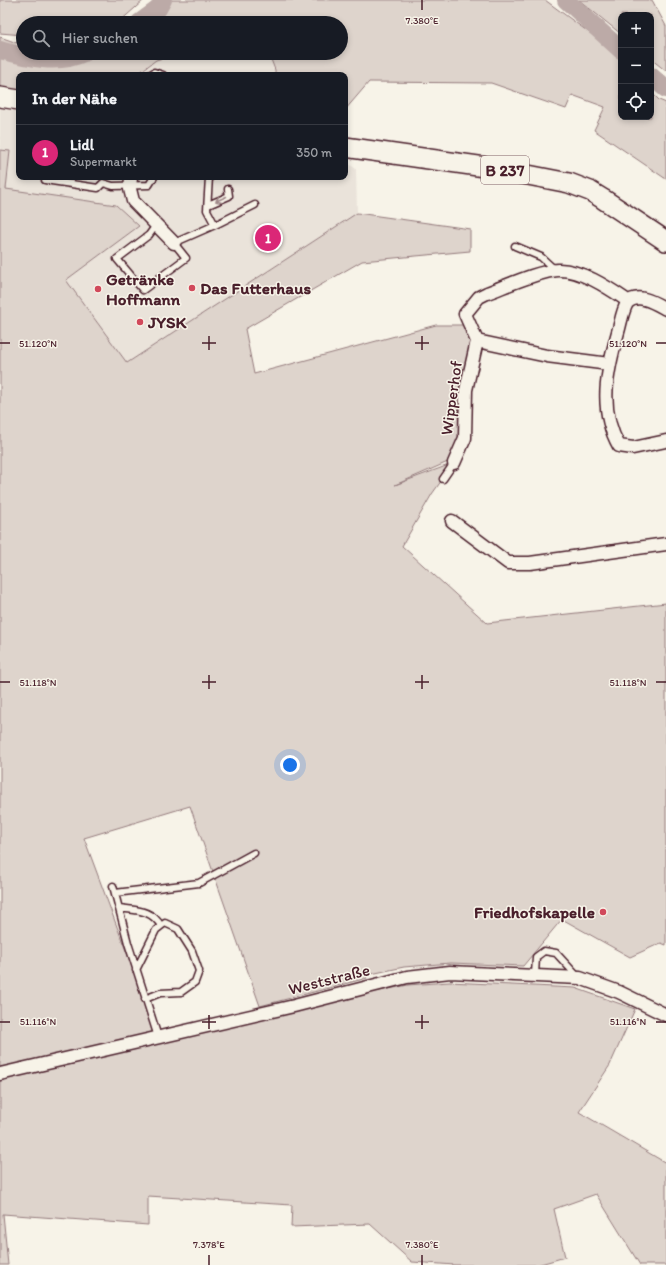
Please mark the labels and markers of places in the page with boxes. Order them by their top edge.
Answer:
pin: 1 [255,223,281,253]
place label: Getränke Hoffmann [106,269,181,309]
place label: Das Futterhaus [200,278,311,298]
marker: Das Futterhaus [187,283,197,293]
marker: Getränke Hoffmann [93,284,103,294]
place label: JYSK [147,312,188,332]
marker: JYSK [135,317,145,327]
place label: Friedhofskapelle [474,902,595,923]
marker: Friedhofskapelle [598,907,608,917]

